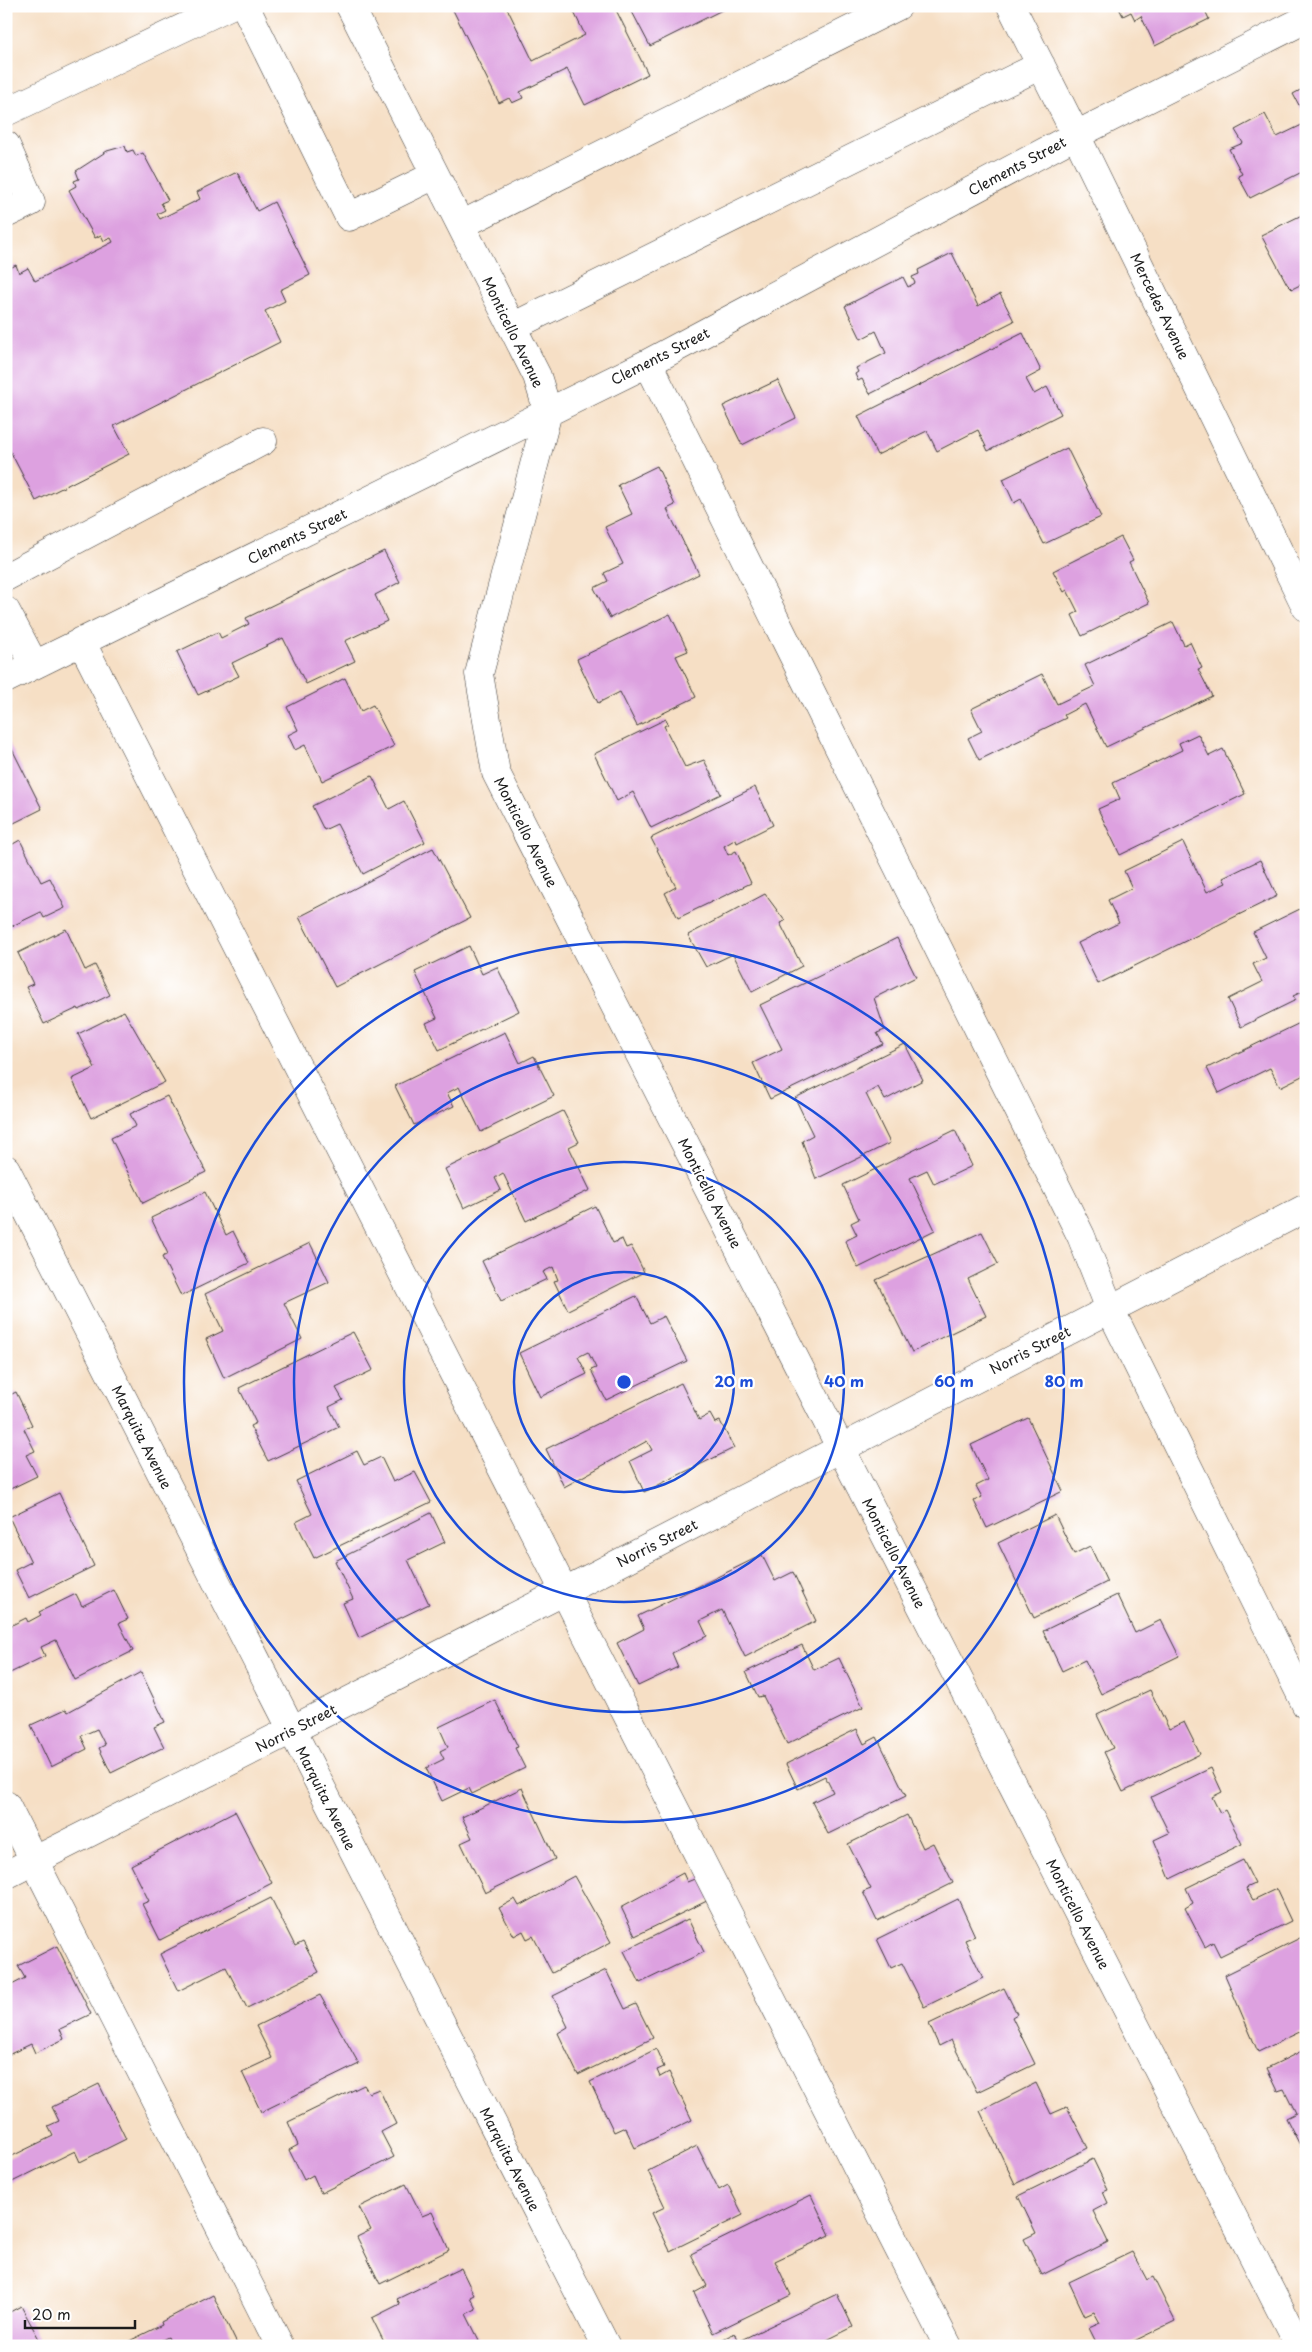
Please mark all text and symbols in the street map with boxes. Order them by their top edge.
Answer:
street label: Clements Street [964,131,1070,201]
street label: Mercedes Avenue [1125,249,1195,363]
street label: Monticello Avenue [477,273,549,391]
street label: Clements Street [607,322,713,390]
street label: Clements Street [244,503,351,569]
street label: Monticello Avenue [489,773,563,891]
street label: Monticello Avenue [673,1134,747,1252]
street label: Norris Street [986,1320,1074,1379]
text: 20 m [715,1369,753,1392]
text: 40 m [824,1369,864,1392]
text: 60 m [934,1369,974,1392]
text: 80 m [1044,1369,1084,1392]
centre of rings [615,1373,633,1391]
street label: Marquita Avenue [107,1382,177,1493]
street label: Monticello Avenue [857,1494,931,1612]
street label: Norris Street [613,1513,701,1572]
street label: Norris Street [252,1698,340,1757]
street label: Marquita Avenue [291,1743,361,1854]
street label: Monticello Avenue [1041,1855,1115,1973]
street label: Marquita Avenue [475,2104,545,2215]
scale bar [25,2297,135,2329]
text: 20 m [32,2302,71,2325]

